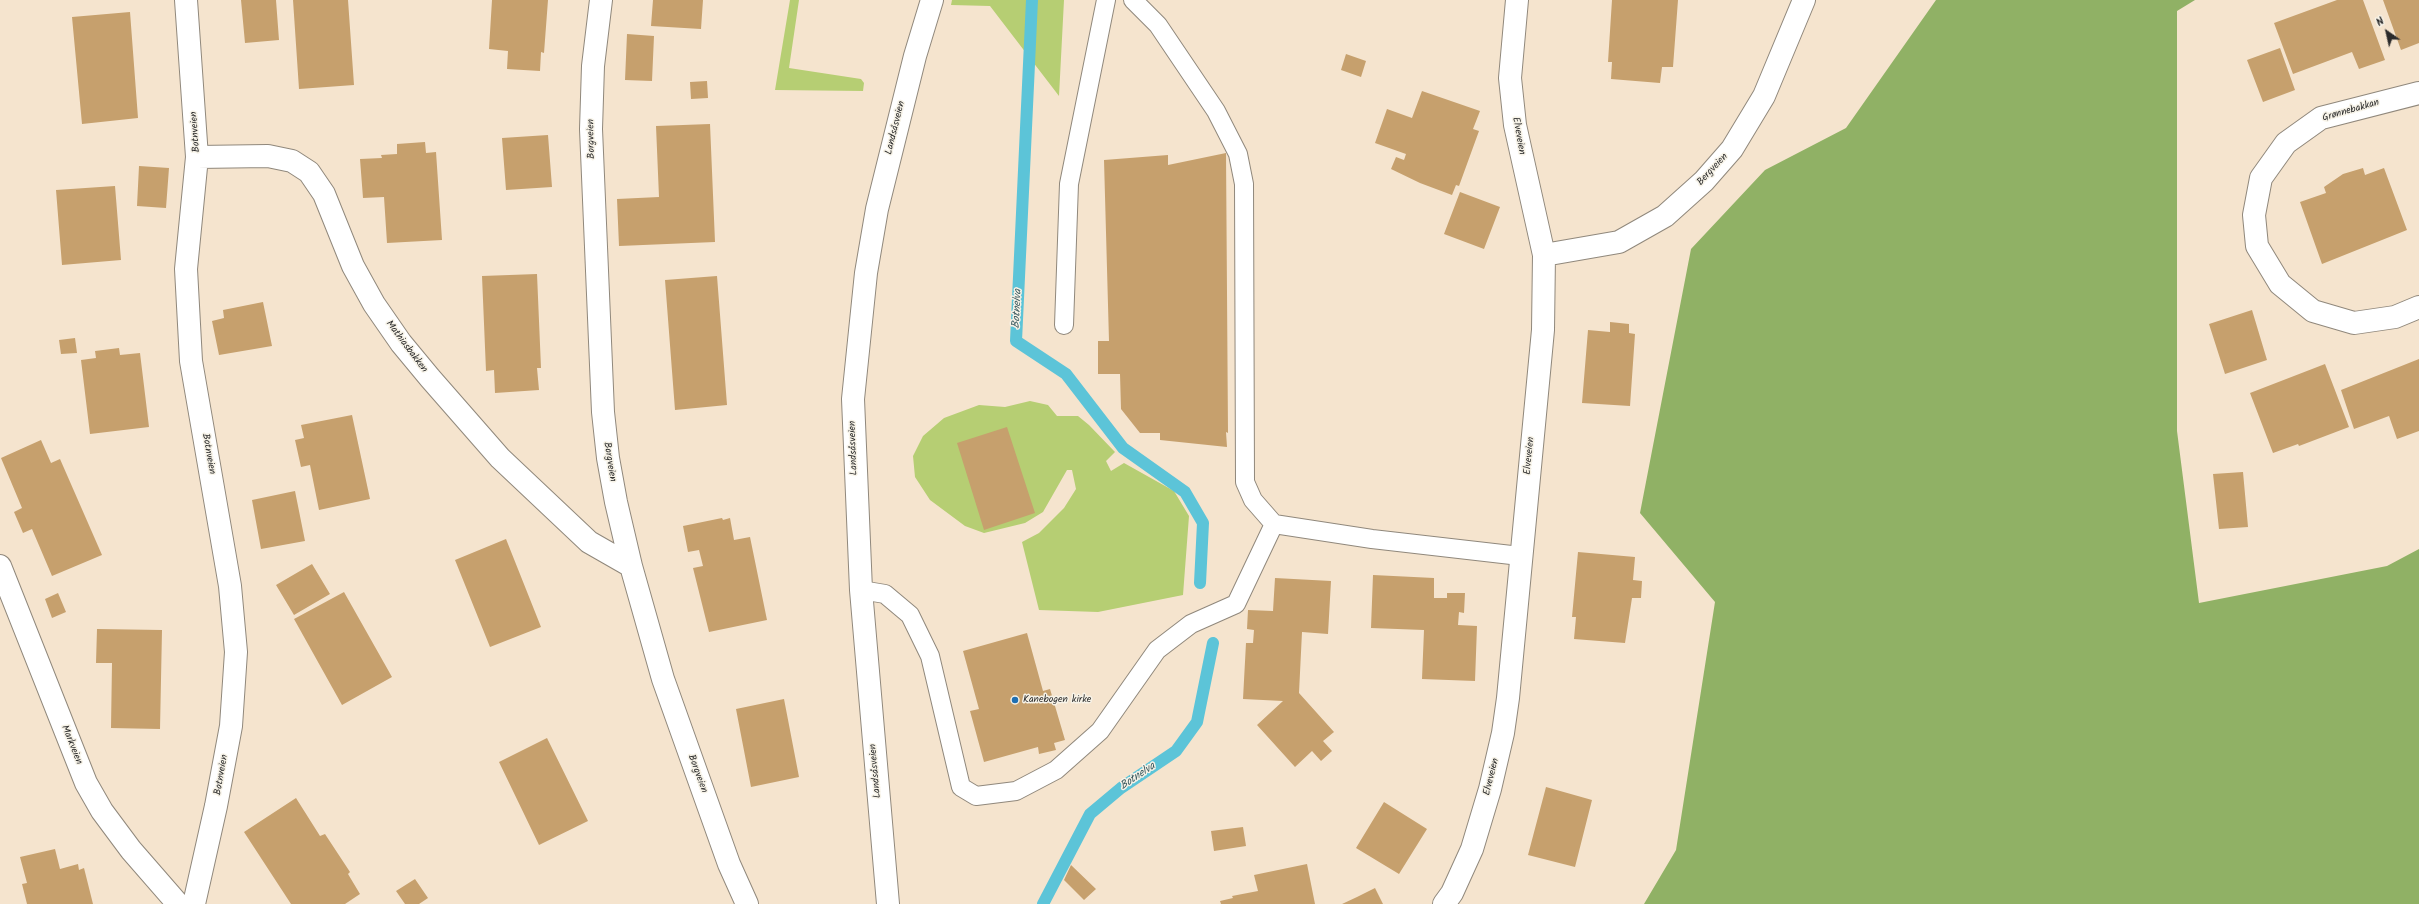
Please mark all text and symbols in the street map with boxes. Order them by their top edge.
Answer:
north arrow [2367,12,2407,52]
text: N [2372,13,2388,31]
street label: Grønnebakkan [2321,97,2381,125]
street label: Landsåsveien [884,100,908,156]
street label: Botnveien [189,111,203,153]
street label: Elveveien [1509,116,1527,156]
street label: Borgveien [586,119,598,159]
street label: Bergveien [1695,151,1731,189]
water label: Botnelva [1010,289,1026,329]
street label: Mathiasbakken [382,319,430,375]
street label: Landsåsveien [847,420,861,476]
street label: Botnveien [199,433,217,475]
street label: Elveveien [1522,437,1538,475]
street label: Borgveien [600,441,618,483]
place label: Kanebogen kirke [1023,694,1091,706]
marker: Kanebogen kirke [1010,695,1020,705]
street label: Markveien [58,724,84,766]
street label: Landsåsveien [868,743,884,799]
street label: Borgveien [685,753,709,795]
street label: Botnveien [213,754,231,796]
street label: Elveveien [1482,757,1502,797]
water label: Botnelva [1118,760,1158,794]

